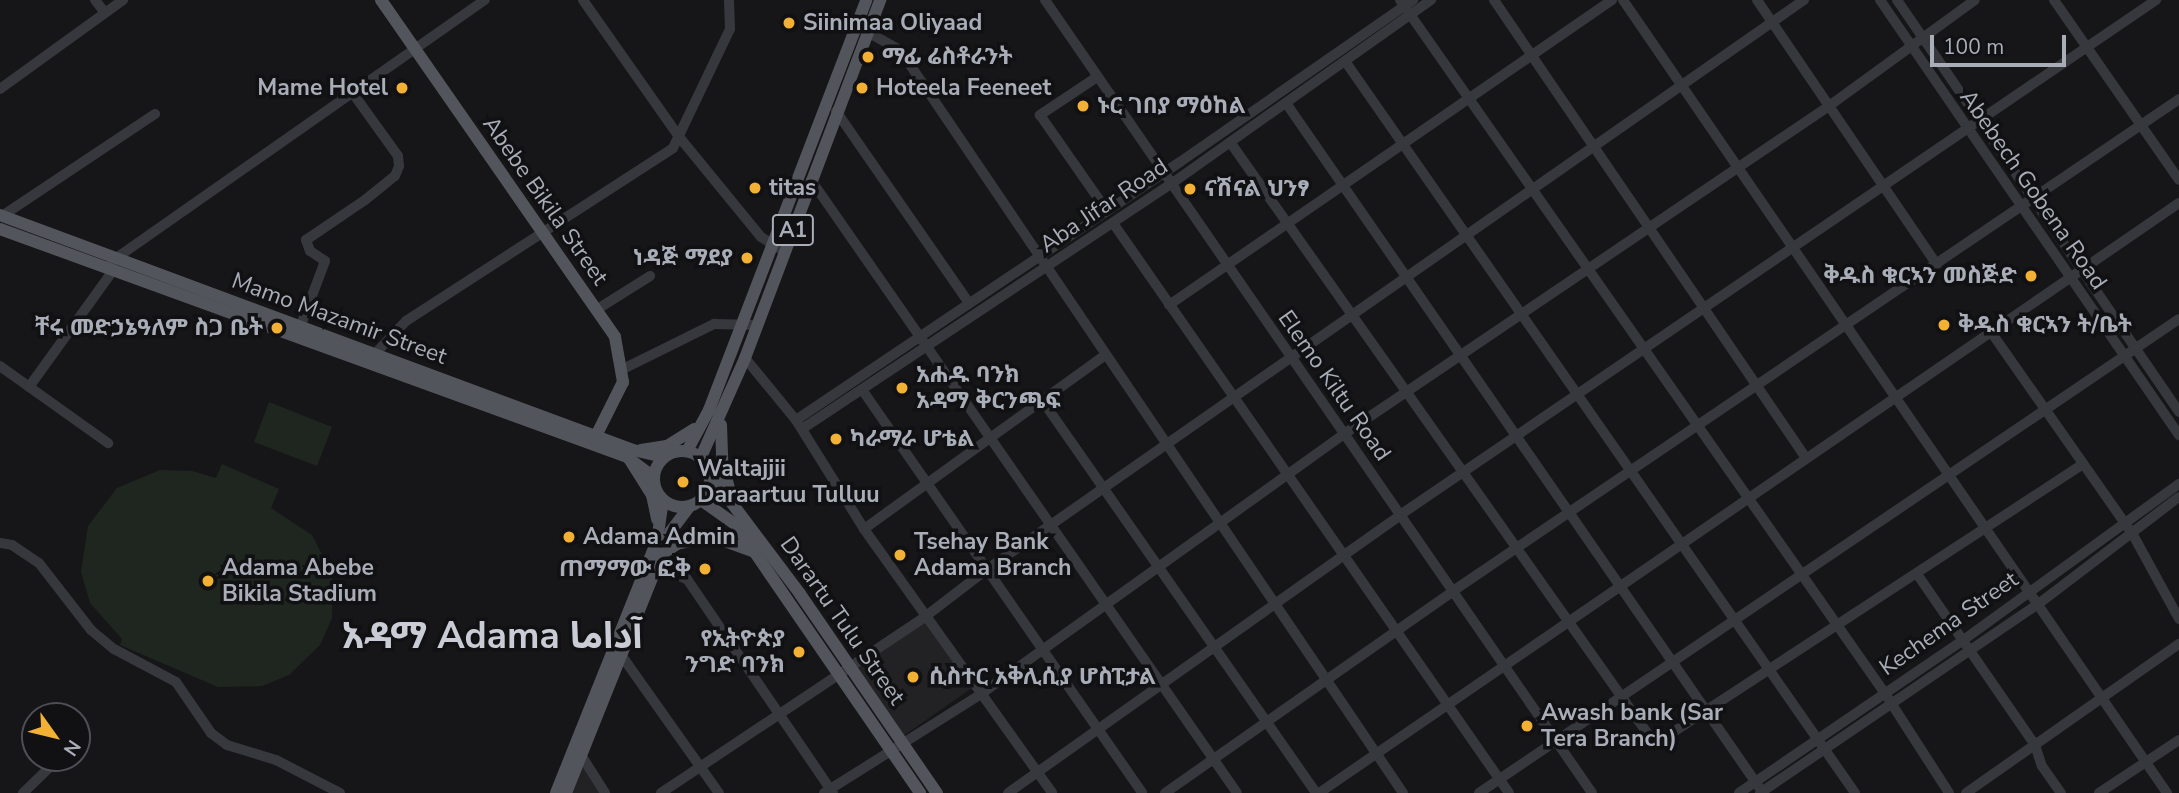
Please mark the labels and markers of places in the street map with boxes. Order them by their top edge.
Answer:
place label: Siinimaa Oliyaad [803,9,982,37]
marker: Siinimaa Oliyaad [781,15,797,31]
place label: ማፊ ሬስቶራንት [882,43,1013,71]
marker: ማፊ ሬስቶራንት [860,49,876,65]
place label: Mame Hotel [257,74,388,102]
place label: Hoteela Feeneet [876,74,1051,102]
marker: Mame Hotel [394,80,410,96]
marker: Hoteela Feeneet [854,80,870,96]
place label: ኑር ገበያ ማዕከል [1097,92,1246,120]
marker: ኑር ገበያ ማዕከል [1075,98,1091,114]
place label: titas [769,174,816,202]
place label: ናሽናል ህንፃ [1204,175,1310,203]
marker: titas [747,180,763,196]
marker: ናሽናል ህንፃ [1182,181,1198,197]
place label: ነዳጅ ማደያ [633,244,733,272]
marker: ነዳጅ ማደያ [739,250,755,266]
place label: ቅዱስ ቁርኣን መስጅድ [1823,262,2017,290]
marker: ቅዱስ ቁርኣን መስጅድ [2023,268,2039,284]
place label: ቅዱስ ቁርኣን ት/ቤት [1958,311,2132,339]
place label: ቸሩ መድኃኔዓለም ስጋ ቤት [35,314,263,342]
marker: ቅዱስ ቁርኣን ት/ቤት [1936,317,1952,333]
marker: ቸሩ መድኃኔዓለም ስጋ ቤት [269,320,285,336]
place label: አሐዱ ባንክ አዳማ ቅርንጫፍ [916,361,1061,415]
marker: አሐዱ ባንክ አዳማ ቅርንጫፍ [894,380,910,396]
place label: ካራማራ ሆቴል [850,425,974,453]
marker: ካራማራ ሆቴል [828,431,844,447]
place label: Waltajjii Daraartuu Tulluu [697,455,880,509]
marker: Waltajjii Daraartuu Tulluu [675,474,691,490]
place label: Adama Admin [583,523,736,551]
place label: Tsehay Bank Adama Branch [914,528,1071,582]
marker: Adama Admin [561,529,577,545]
marker: Tsehay Bank Adama Branch [892,547,908,563]
place label: Adama Abebe Bikila Stadium [222,554,377,608]
place label: ጠማማው ፎቅ [559,555,691,583]
marker: ጠማማው ፎቅ [697,561,713,577]
marker: Adama Abebe Bikila Stadium [200,573,216,589]
place label: የኢትዮጵያ ንግድ ባንክ [685,625,785,679]
marker: የኢትዮጵያ ንግድ ባንክ [791,644,807,660]
place label: ሲስተር አቅሊሲያ ሆስፒታል [929,663,1156,691]
marker: ሲስተር አቅሊሲያ ሆስፒታል [903,667,923,687]
place label: Awash bank (Sar Tera Branch) [1541,699,1723,753]
marker: Awash bank (Sar Tera Branch) [1519,718,1535,734]

